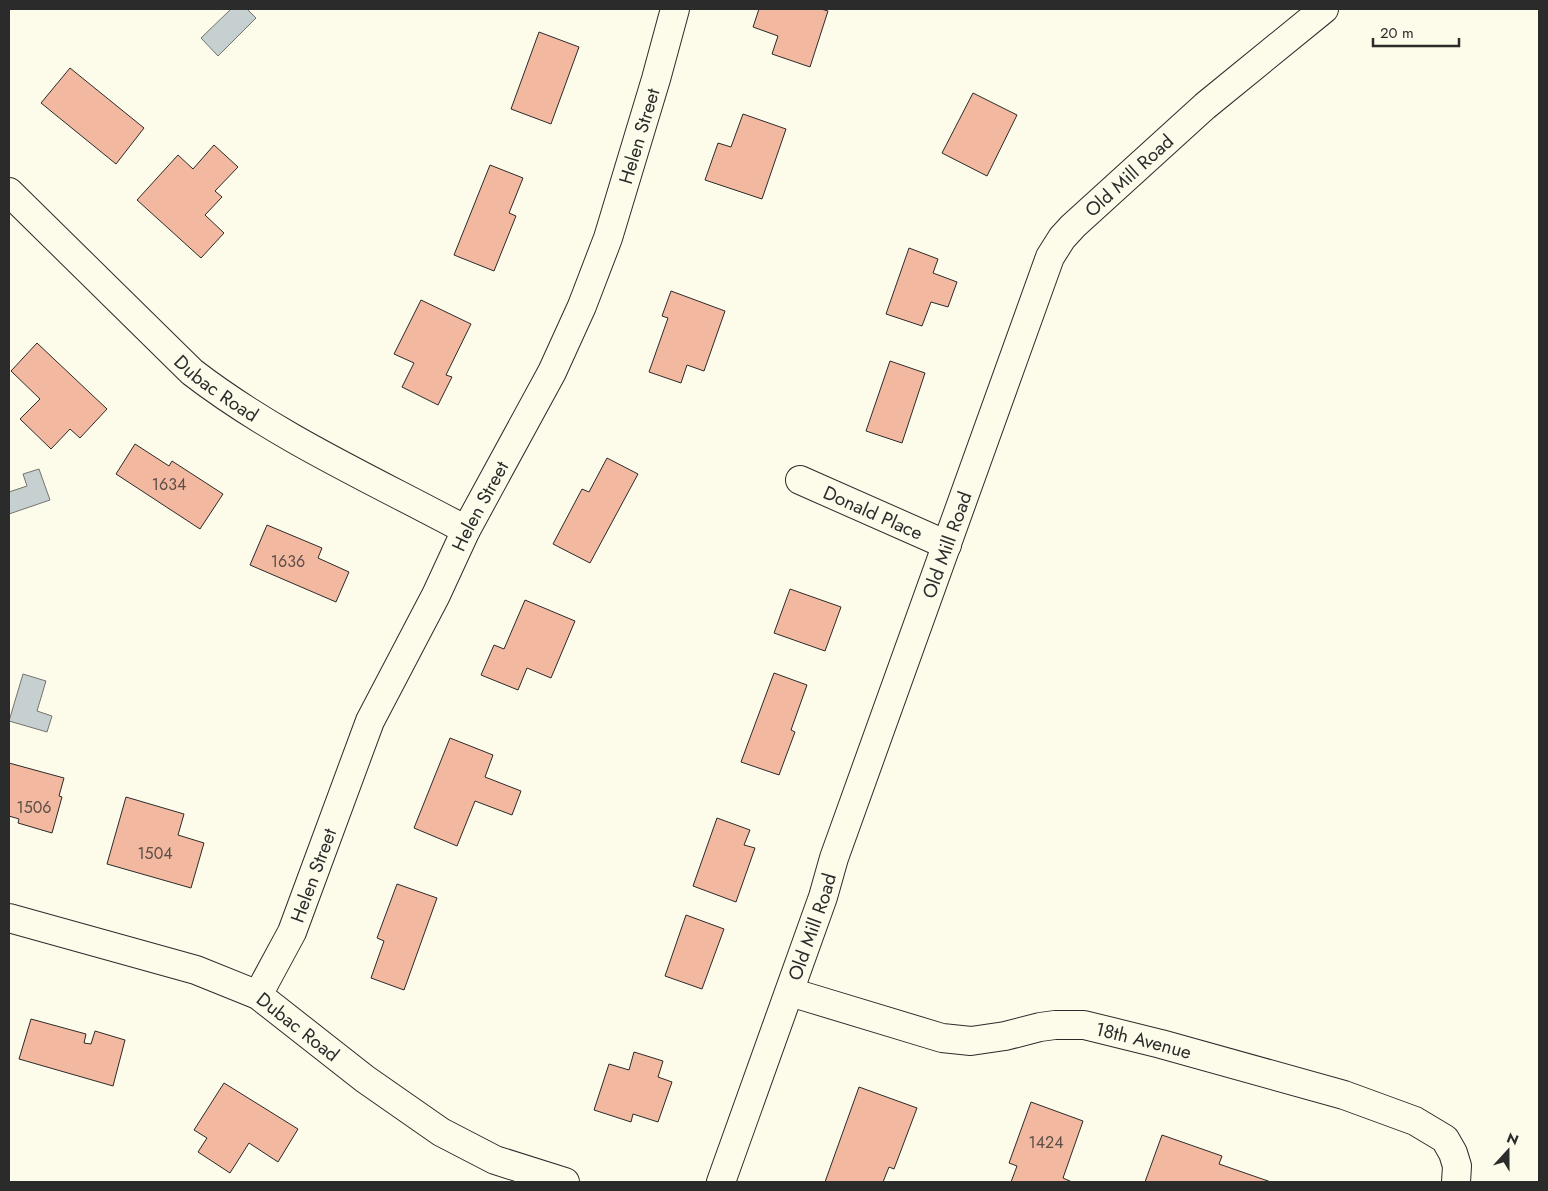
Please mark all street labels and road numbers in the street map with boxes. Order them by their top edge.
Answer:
street label: Helen Street [612,85,666,187]
street label: Old Mill Road [1078,128,1179,223]
street label: Dubac Road [168,348,264,428]
street label: Helen Street [445,456,515,555]
street label: Donald Place [819,479,927,546]
street label: Old Mill Road [915,488,978,602]
street label: Helen Street [283,824,343,926]
street label: Old Mill Road [781,870,843,984]
street label: Dubac Road [251,985,345,1068]
street label: 18th Avenue [1093,1015,1195,1065]

